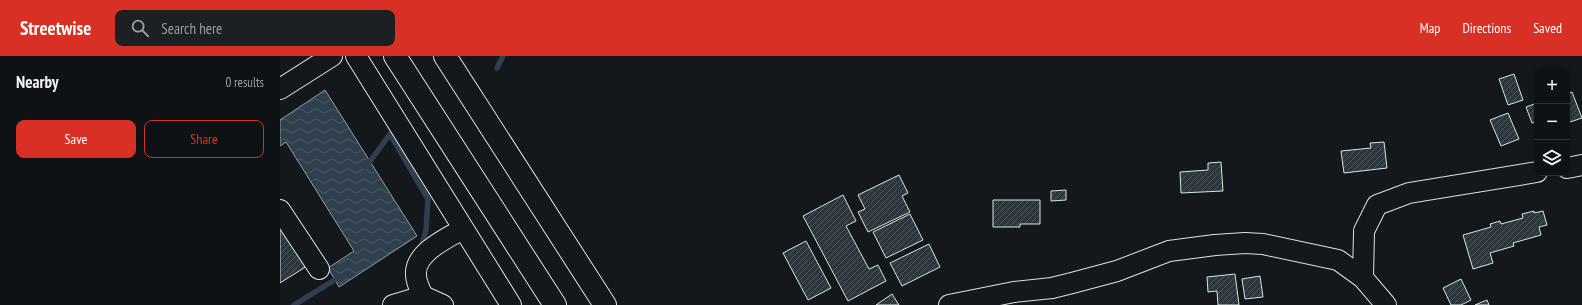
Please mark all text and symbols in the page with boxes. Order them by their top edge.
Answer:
search box [115,10,395,46]
text: Streetwise [20,16,91,40]
icon: search [129,17,151,39]
text: Search here [161,19,222,38]
text: Map [1420,19,1440,37]
text: Directions [1462,19,1511,37]
text: Saved [1533,19,1562,37]
map controls [1534,68,1570,176]
button: + [1534,68,1570,104]
text: Nearby [16,71,59,93]
text: 0 results [225,74,264,91]
button: − [1534,104,1570,140]
button: Save [16,120,136,158]
button: Share [144,120,264,158]
button: layers [1534,140,1570,176]

